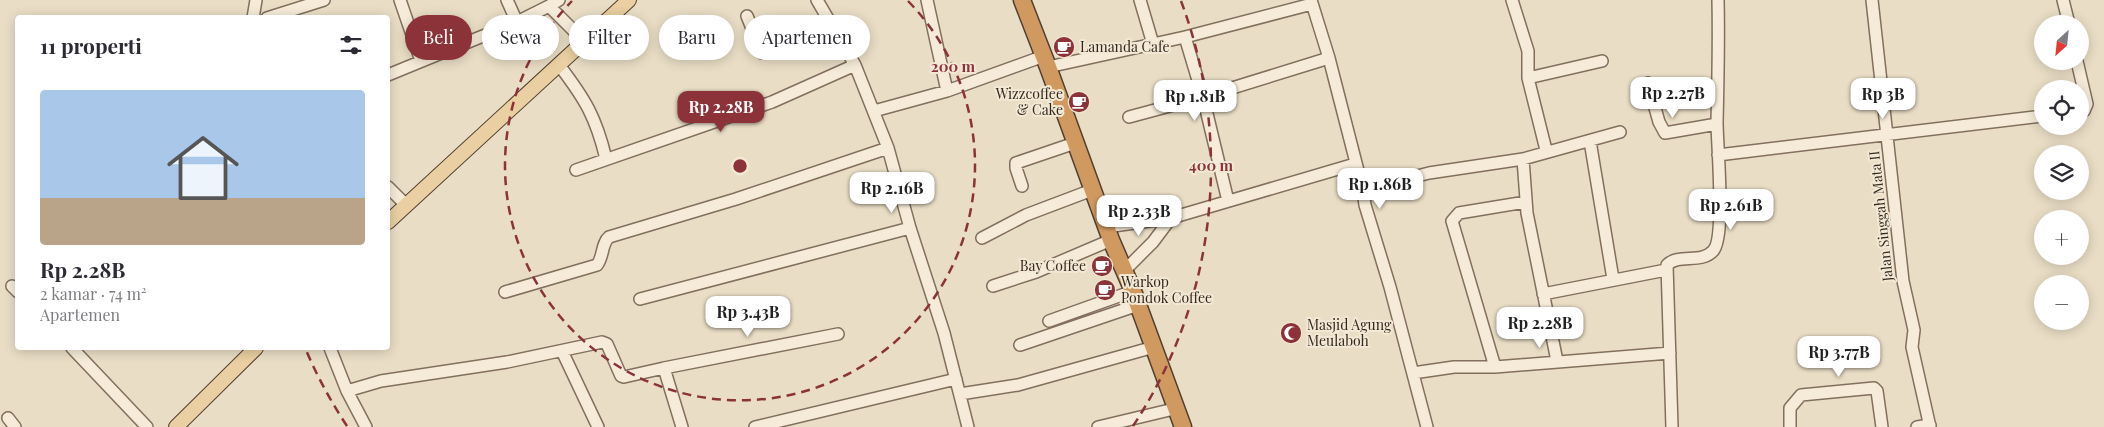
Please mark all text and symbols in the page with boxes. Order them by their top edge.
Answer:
chip: Beli [405,15,472,60]
chip: Sewa [482,15,559,60]
chip: Filter [569,15,649,60]
chip: Baru [659,15,734,60]
chip: Apartemen [744,15,870,60]
north arrow [2034,15,2089,70]
map controls [2034,15,2089,330]
text: 11 properti [40,31,142,59]
icon: filters [337,31,365,59]
cafe icon: Lamanda Cafe [1052,35,1076,59]
place label: Lamanda Cafe [1080,37,1170,56]
text: 200 m [931,56,976,76]
pin: Rp 2.27B [1621,76,1725,119]
pin: Rp 3B [1848,78,1918,120]
pin: Rp 1.81B [1143,80,1247,122]
button: locate [2034,80,2089,135]
text: Rp 2.27B [1641,82,1705,103]
text: Rp 3B [1862,83,1904,104]
place label: Wizzcoffee & Cake [995,84,1063,119]
text: Rp 1.81B [1165,85,1225,106]
pin: Rp 2.28B [669,90,773,133]
cafe icon: Wizzcoffee & Cake [1067,90,1091,114]
text: Rp 2.28B [688,96,754,117]
icon: home [158,123,248,213]
button: layers [2034,145,2089,200]
street label: Jalan Singgah Mata II [1864,150,1897,283]
text: 400 m [1189,155,1234,175]
centre of rings [731,157,749,175]
pin: Rp 1.86B [1328,168,1432,210]
pin: Rp 2.16B [840,172,944,214]
text: Rp 1.86B [1348,173,1412,194]
text: Rp 2.16B [861,177,923,198]
pin: Rp 2.61B [1679,188,1783,231]
pin: Rp 2.33B [1087,194,1191,237]
text: Rp 2.61B [1700,194,1762,215]
text: Rp 2.33B [1108,200,1170,221]
button: + [2034,210,2089,265]
cafe icon: Bay Coffee [1090,254,1114,278]
text: Rp 2.28B [40,255,125,283]
place label: Bay Coffee [1020,256,1086,275]
place label: Warkop Pondok Coffee [1120,272,1212,307]
button: − [2034,275,2089,330]
cafe icon: Warkop Pondok Coffee [1093,278,1117,302]
text: 2 kamar · 74 m² [40,283,146,304]
pin: Rp 3.43B [696,296,800,338]
text: Rp 3.43B [716,301,780,322]
text: Apartemen [40,304,120,325]
pin: Rp 2.28B [1488,306,1592,349]
text: Rp 2.28B [1507,312,1573,333]
place label: Masjid Agung Meulaboh [1307,315,1392,350]
mosque icon: Masjid Agung Meulaboh [1279,321,1303,345]
pin: Rp 3.77B [1787,336,1891,378]
text: Rp 3.77B [1808,341,1870,362]

